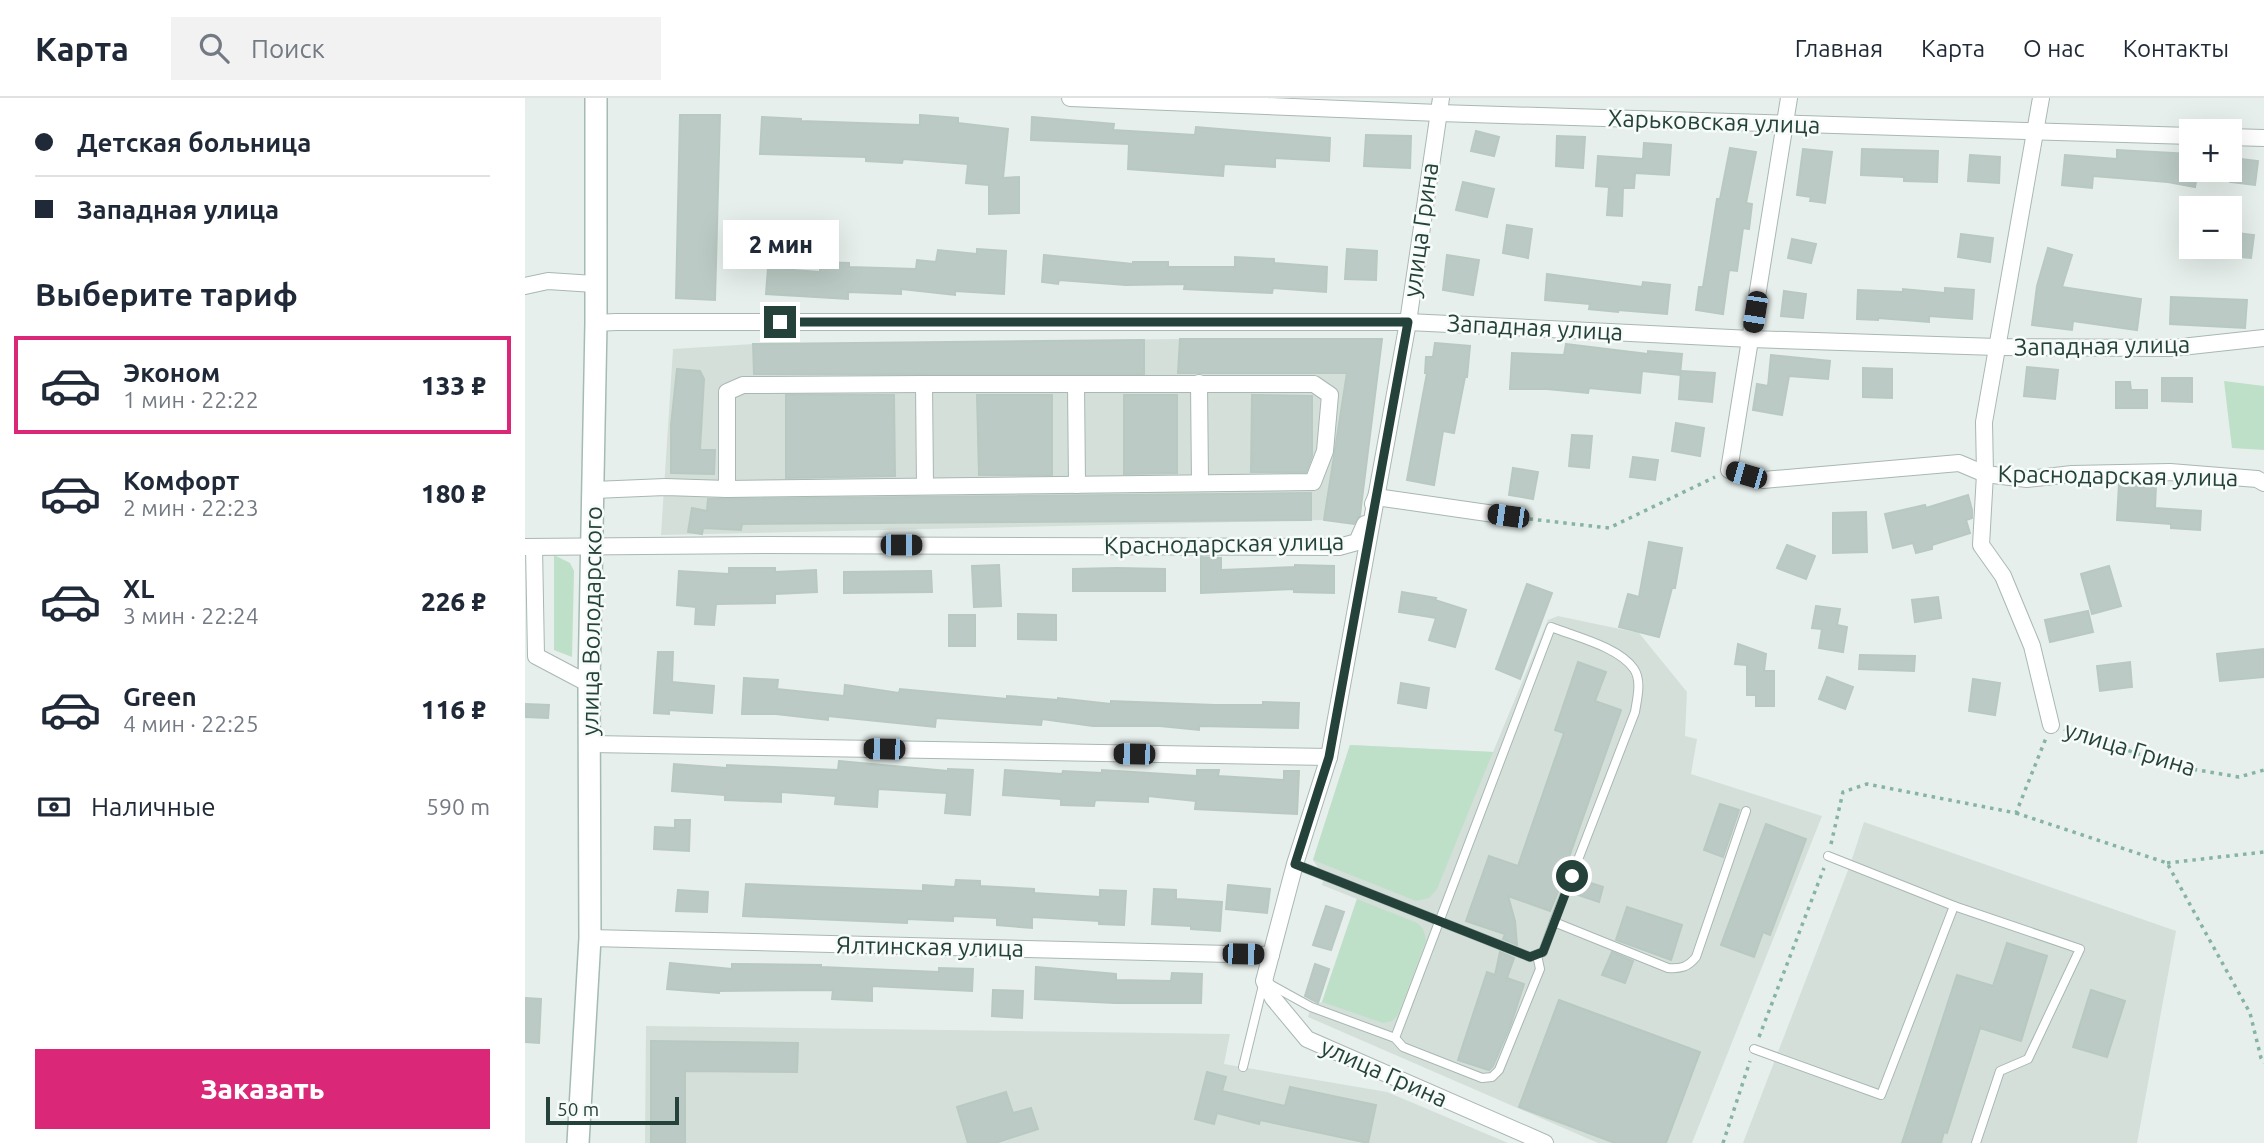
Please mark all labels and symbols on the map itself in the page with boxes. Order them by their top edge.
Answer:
street label: Харьковская улица [1607,104,1821,139]
street label: улица Грина [1398,161,1443,299]
callout: 2 мин [722,220,838,270]
car [1742,290,1769,334]
route end [764,306,796,338]
street label: Западная улица [1446,309,1624,346]
street label: Западная улица [2014,330,2190,361]
car [1723,459,1770,491]
street label: Краснодарская улица [1998,460,2239,491]
car [1486,503,1531,529]
street label: улица Володарского [576,506,607,736]
street label: Краснодарская улица [1103,528,1344,559]
car [881,535,923,556]
street label: улица Грина [2061,716,2199,781]
car [863,738,906,760]
car [1113,743,1156,765]
route start [1556,860,1588,892]
street label: Ялтинская улица [836,931,1024,962]
car [1222,943,1265,965]
street label: улица Грина [1317,1033,1452,1112]
scale bar [546,1094,679,1126]

